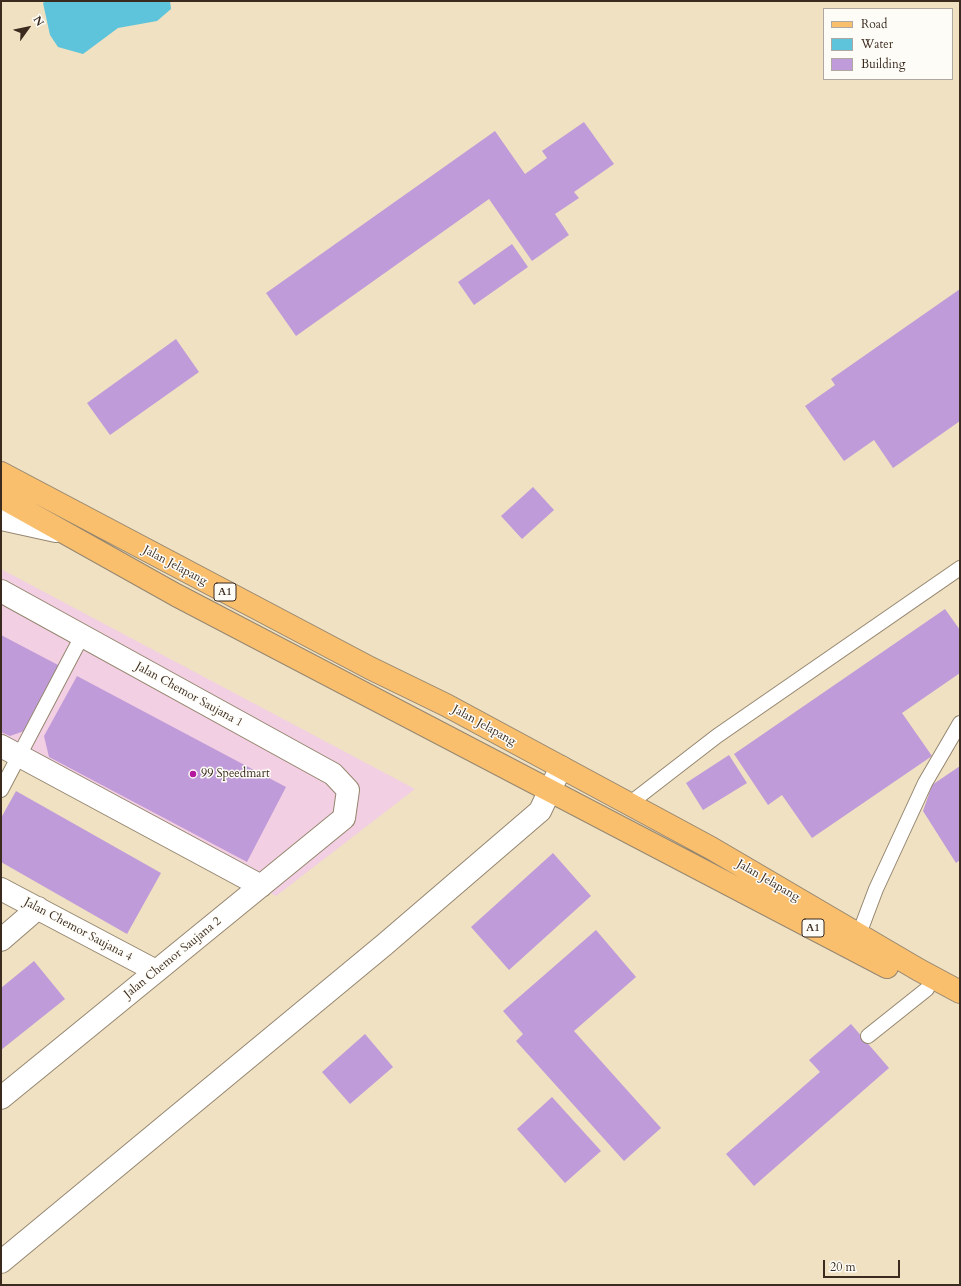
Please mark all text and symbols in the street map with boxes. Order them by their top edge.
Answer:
north arrow [8,8,48,48]
legend [823,8,953,80]
text: N [30,13,47,29]
text: Road [861,16,887,32]
text: Water [861,36,893,52]
text: Building [861,56,905,72]
street label: Jalan Jelapang [141,543,209,589]
road number: A1 [214,583,236,601]
street label: Jalan Chemor Saujana 1 [133,659,245,731]
street label: Jalan Jelapang [450,703,518,749]
place label: 99 Speedmart [201,767,270,781]
marker: 99 Speedmart [188,769,198,779]
street label: Jalan Jelapang [734,857,802,905]
street label: Jalan Chemor Saujana 4 [21,895,135,965]
street label: Jalan Chemor Saujana 2 [122,914,224,1002]
road number: A1 [802,919,824,937]
scale bar [825,1252,902,1278]
text: 20 m [830,1259,856,1275]

